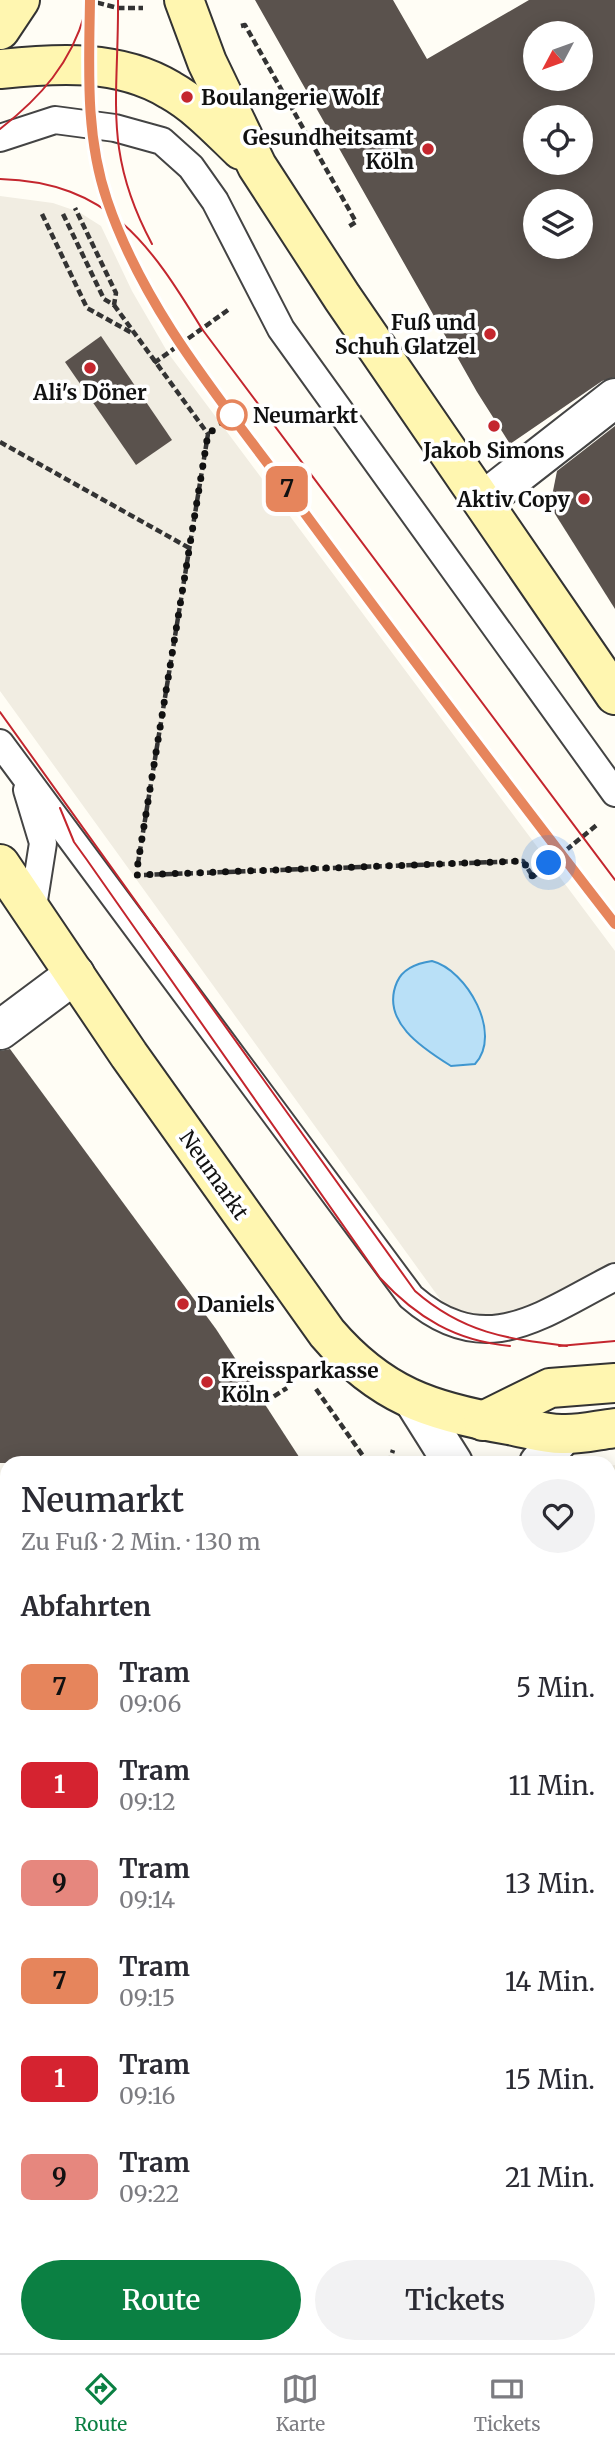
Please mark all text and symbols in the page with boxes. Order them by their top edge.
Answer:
north arrow [523,21,593,91]
map controls [523,21,593,259]
place label: Boulangerie Wolf [201,84,382,111]
marker: Boulangerie Wolf [179,89,195,105]
button: locate [523,105,593,175]
place label: Gesundheitsamt Köln [243,124,415,175]
marker: Gesundheitsamt Köln [420,141,436,157]
button: layers [523,189,593,259]
place label: Fuß und Schuh Glatzel [335,309,476,360]
marker: Fuß und Schuh Glatzel [482,326,498,342]
marker: Ali's Döner [82,360,98,376]
place label: Ali's Döner [32,379,147,406]
marker: Neumarkt [217,400,247,430]
place label: Neumarkt [253,402,359,429]
marker: Jakob Simons [486,418,502,434]
place label: Jakob Simons [422,437,565,464]
line badge: 7 [264,466,310,512]
text: 7 [280,473,294,504]
place label: Aktiv Copy [456,486,571,513]
marker: Aktiv Copy [576,491,592,507]
your location [531,845,566,880]
street label: Neumarkt [173,1125,255,1225]
place label: Daniels [197,1291,275,1318]
marker: Daniels [175,1296,191,1312]
place label: Kreissparkasse Köln [221,1357,379,1408]
marker: Kreissparkasse Köln [199,1374,215,1390]
button: heart [521,1479,595,1553]
text: Neumarkt [21,1480,184,1521]
text: Zu Fuß · 2 Min. · 130 m [21,1527,261,1556]
text: Abfahrten [21,1590,151,1623]
text: Tram [119,1656,190,1689]
text: 7 [52,1671,67,1702]
text: 5 Min. [516,1671,595,1704]
text: 09:06 [119,1689,181,1718]
text: Tram [119,1754,190,1787]
text: 1 [54,1769,65,1800]
text: 11 Min. [509,1769,595,1802]
text: 09:12 [119,1787,176,1816]
text: Tram [119,1852,190,1885]
text: 9 [52,1867,67,1898]
text: 13 Min. [505,1867,595,1900]
text: 09:14 [119,1885,175,1914]
text: Tram [119,1950,190,1983]
text: 7 [52,1965,67,1996]
text: 14 Min. [505,1965,595,1998]
text: 09:15 [119,1983,175,2012]
text: Tram [119,2048,190,2081]
text: 1 [54,2063,65,2094]
text: 15 Min. [505,2063,595,2096]
text: 09:16 [119,2081,175,2110]
text: Tram [119,2146,190,2179]
text: 9 [52,2161,67,2192]
text: 21 Min. [505,2161,595,2194]
text: 09:22 [119,2179,179,2208]
button: Route [21,2260,301,2340]
button: Tickets [315,2260,595,2340]
tab: Route [74,2370,127,2436]
tab: Karte [276,2370,325,2436]
tab: Tickets [474,2370,541,2436]

